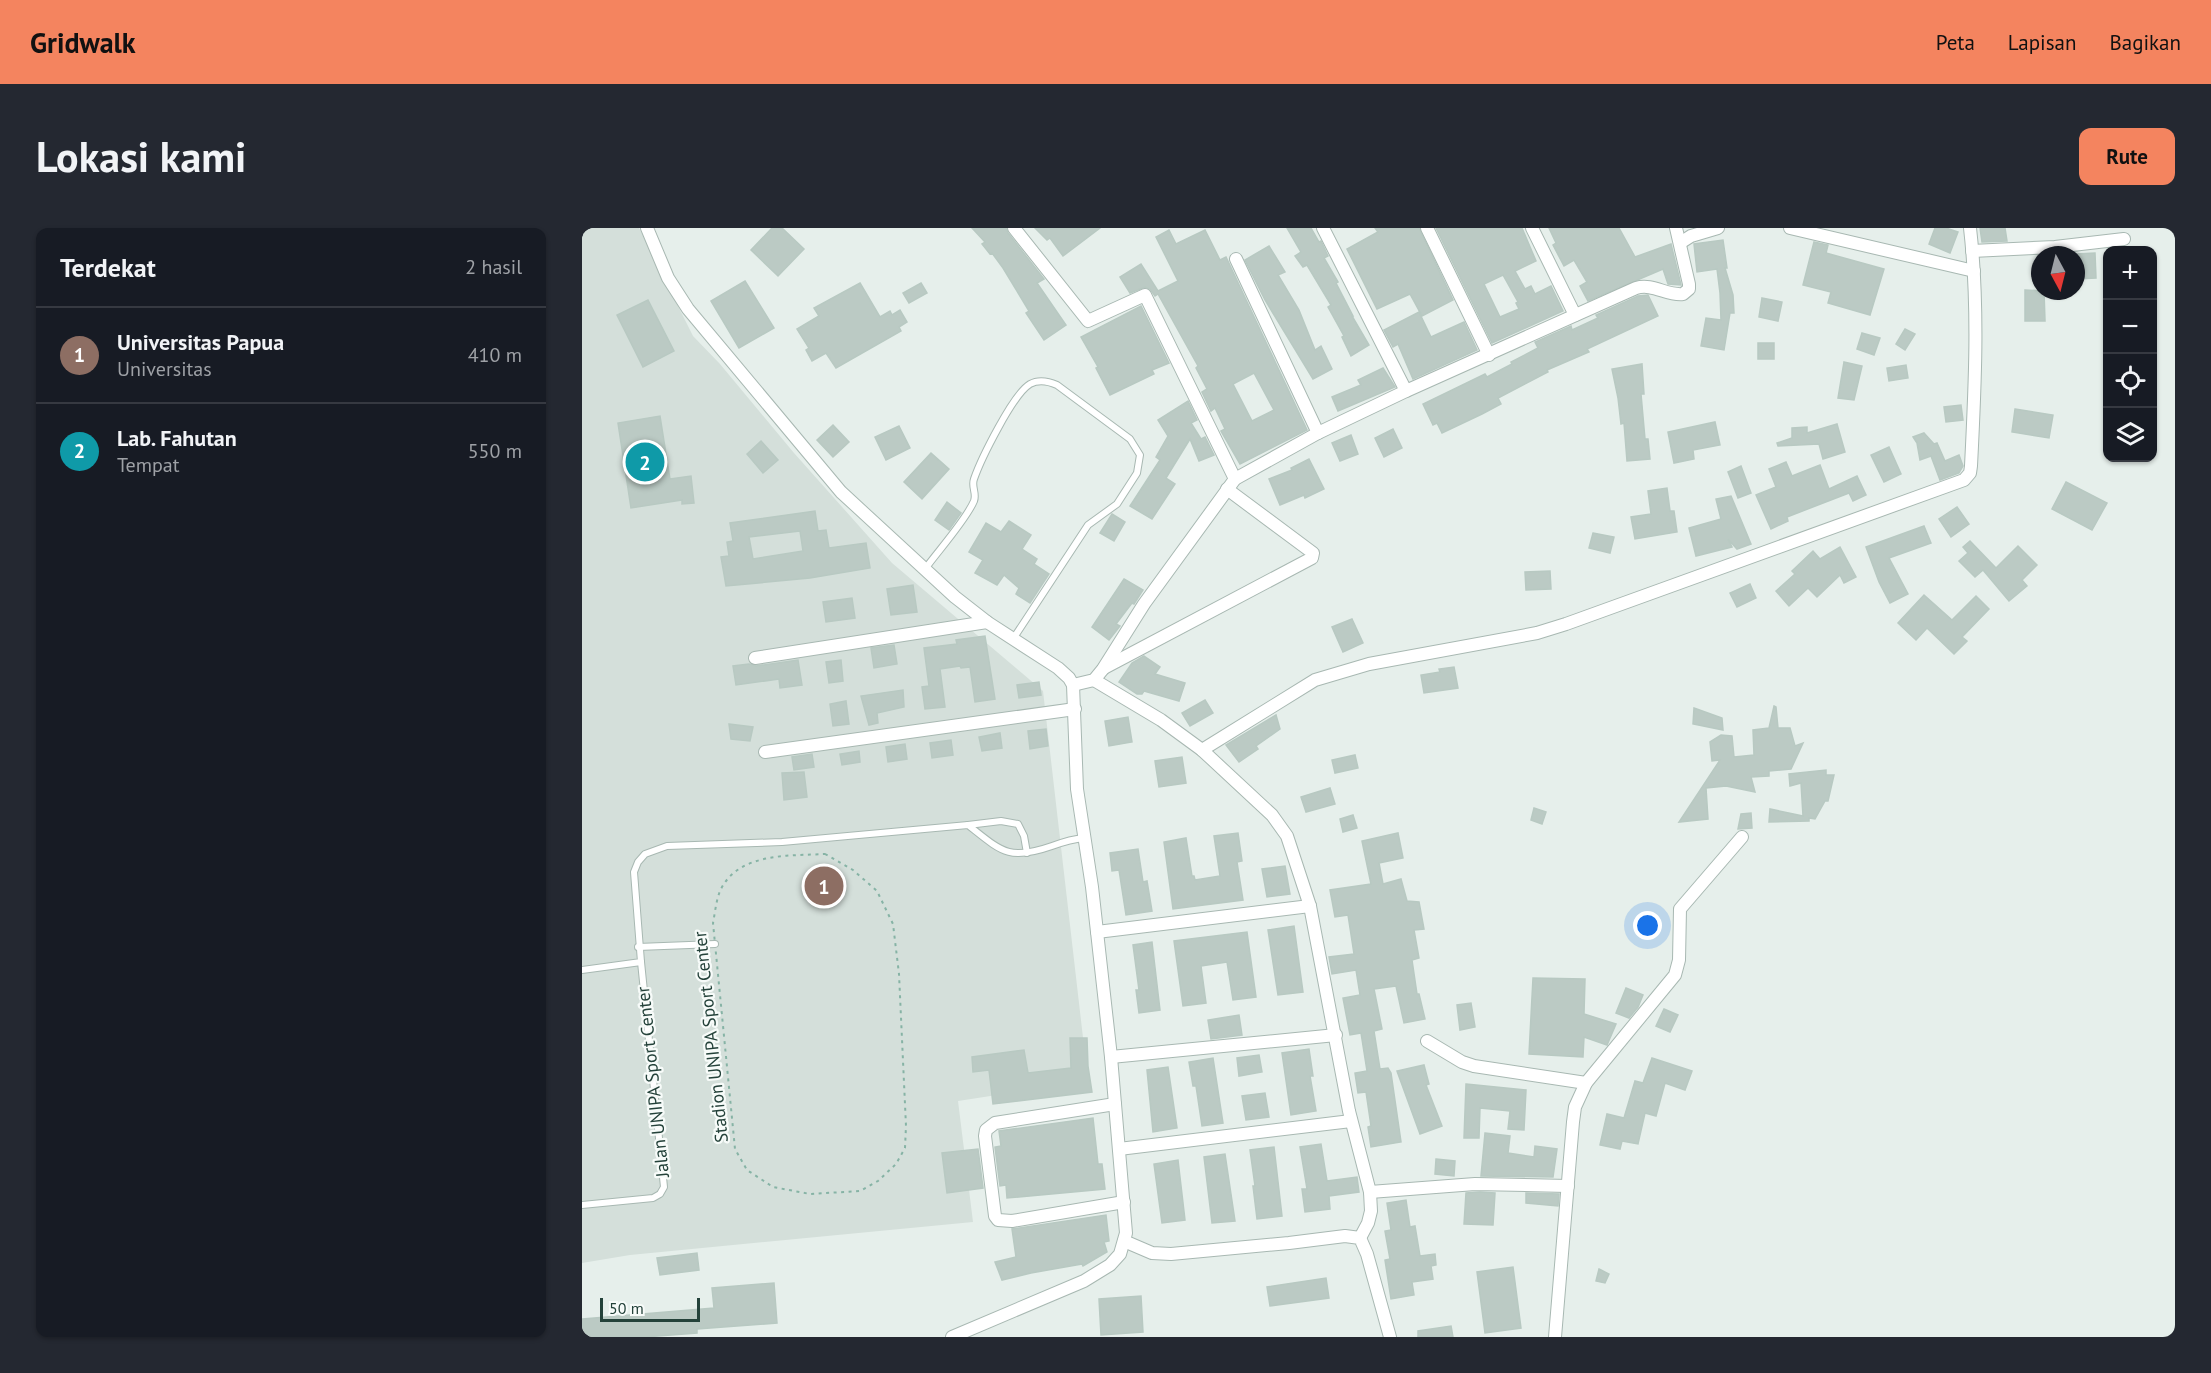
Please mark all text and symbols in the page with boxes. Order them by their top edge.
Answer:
text: Gridwalk [30,24,136,61]
text: Peta [1936,29,1975,56]
text: Lapisan [2008,29,2076,56]
text: Bagikan [2109,29,2181,56]
button: Rute [2079,128,2175,185]
text: Lokasi kami [36,129,246,184]
north arrow [2031,246,2085,300]
map controls [2103,246,2157,462]
button: + [2103,246,2157,300]
text: Terdekat [60,251,156,284]
text: 2 hasil [465,254,522,280]
button: − [2103,300,2157,354]
text: Universitas Papua [117,328,284,356]
text: 1 [74,342,85,368]
text: 410 m [468,342,522,368]
button: locate [2103,354,2157,408]
text: Universitas [117,356,212,382]
button: layers [2103,408,2157,462]
text: Lab. Fahutan [117,424,237,452]
text: 2 [74,438,85,464]
text: 550 m [468,438,522,464]
pin: 2 [626,440,664,484]
text: Tempat [117,452,179,478]
pin: 1 [804,864,844,908]
your location [1633,911,1662,940]
street label: Stadion UNIPA Sport Center [688,930,733,1144]
street label: Jalan UNIPA Sport Center [631,985,674,1180]
scale bar [600,1295,700,1322]
text: 50 m [609,1298,644,1318]

